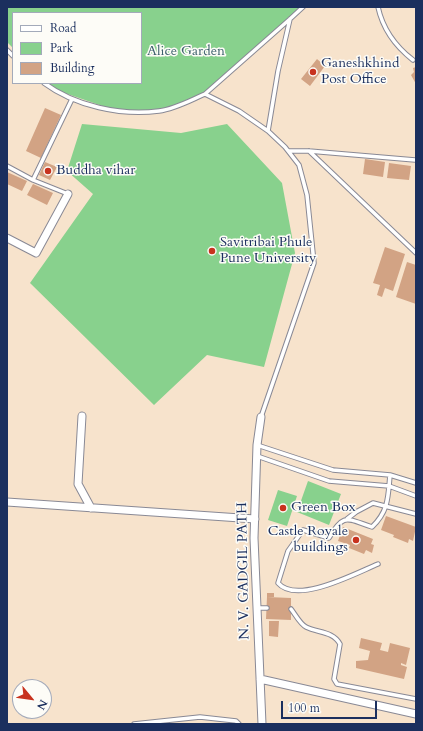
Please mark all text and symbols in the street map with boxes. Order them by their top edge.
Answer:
legend [12,12,142,84]
text: Road [50,20,76,36]
text: Park [50,40,73,56]
park label: Alice Garden [147,44,225,60]
place label: Ganeshkhind Post Office [321,56,399,88]
text: Building [50,60,94,76]
marker: Ganeshkhind Post Office [308,67,318,77]
place label: Buddha vihar [56,163,135,179]
marker: Buddha vihar [43,166,53,176]
place label: Savitribai Phule Pune University [220,235,316,268]
marker: Savitribai Phule Pune University [207,246,217,256]
place label: Green Box [291,500,356,516]
street label: N. V. GADGIL PATH [234,502,254,640]
marker: Green Box [278,503,288,513]
place label: Castle Royale buildings [268,524,348,556]
marker: Castle Royale buildings [351,535,361,545]
north arrow [12,679,52,719]
scale bar [283,693,379,719]
text: N [33,697,51,712]
text: 100 m [288,700,320,716]

